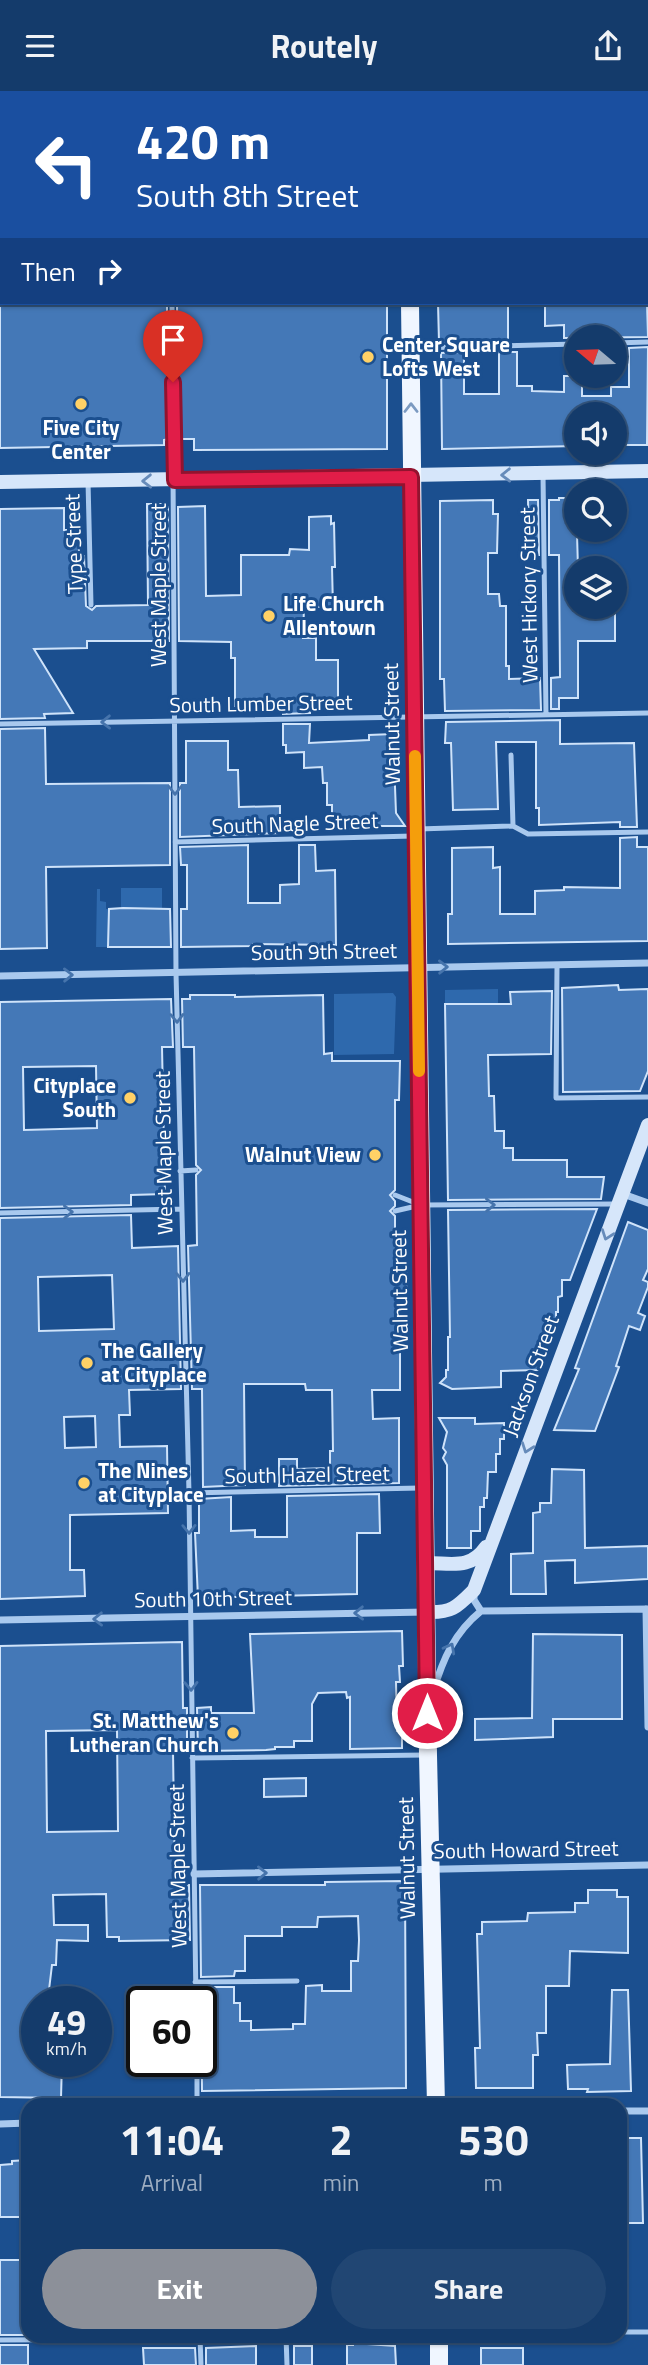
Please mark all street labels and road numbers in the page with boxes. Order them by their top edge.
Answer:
street label: Type Street [55,493,91,595]
street label: West Maple Street [142,502,174,667]
street label: West Hickory Street [510,506,546,683]
street label: Walnut Street [374,662,408,785]
street label: South Lumber Street [169,685,353,721]
street label: South Nagle Street [211,804,379,842]
street label: South 9th Street [251,934,398,968]
street label: West Maple Street [146,1070,180,1235]
street label: Walnut Street [382,1229,416,1352]
street label: Jackson Street [493,1310,567,1441]
street label: South Hazel Street [224,1457,391,1491]
street label: South 10th Street [134,1581,293,1615]
street label: West Maple Street [160,1783,194,1948]
street label: Walnut Street [389,1796,423,1919]
street label: South Howard Street [433,1831,619,1867]

